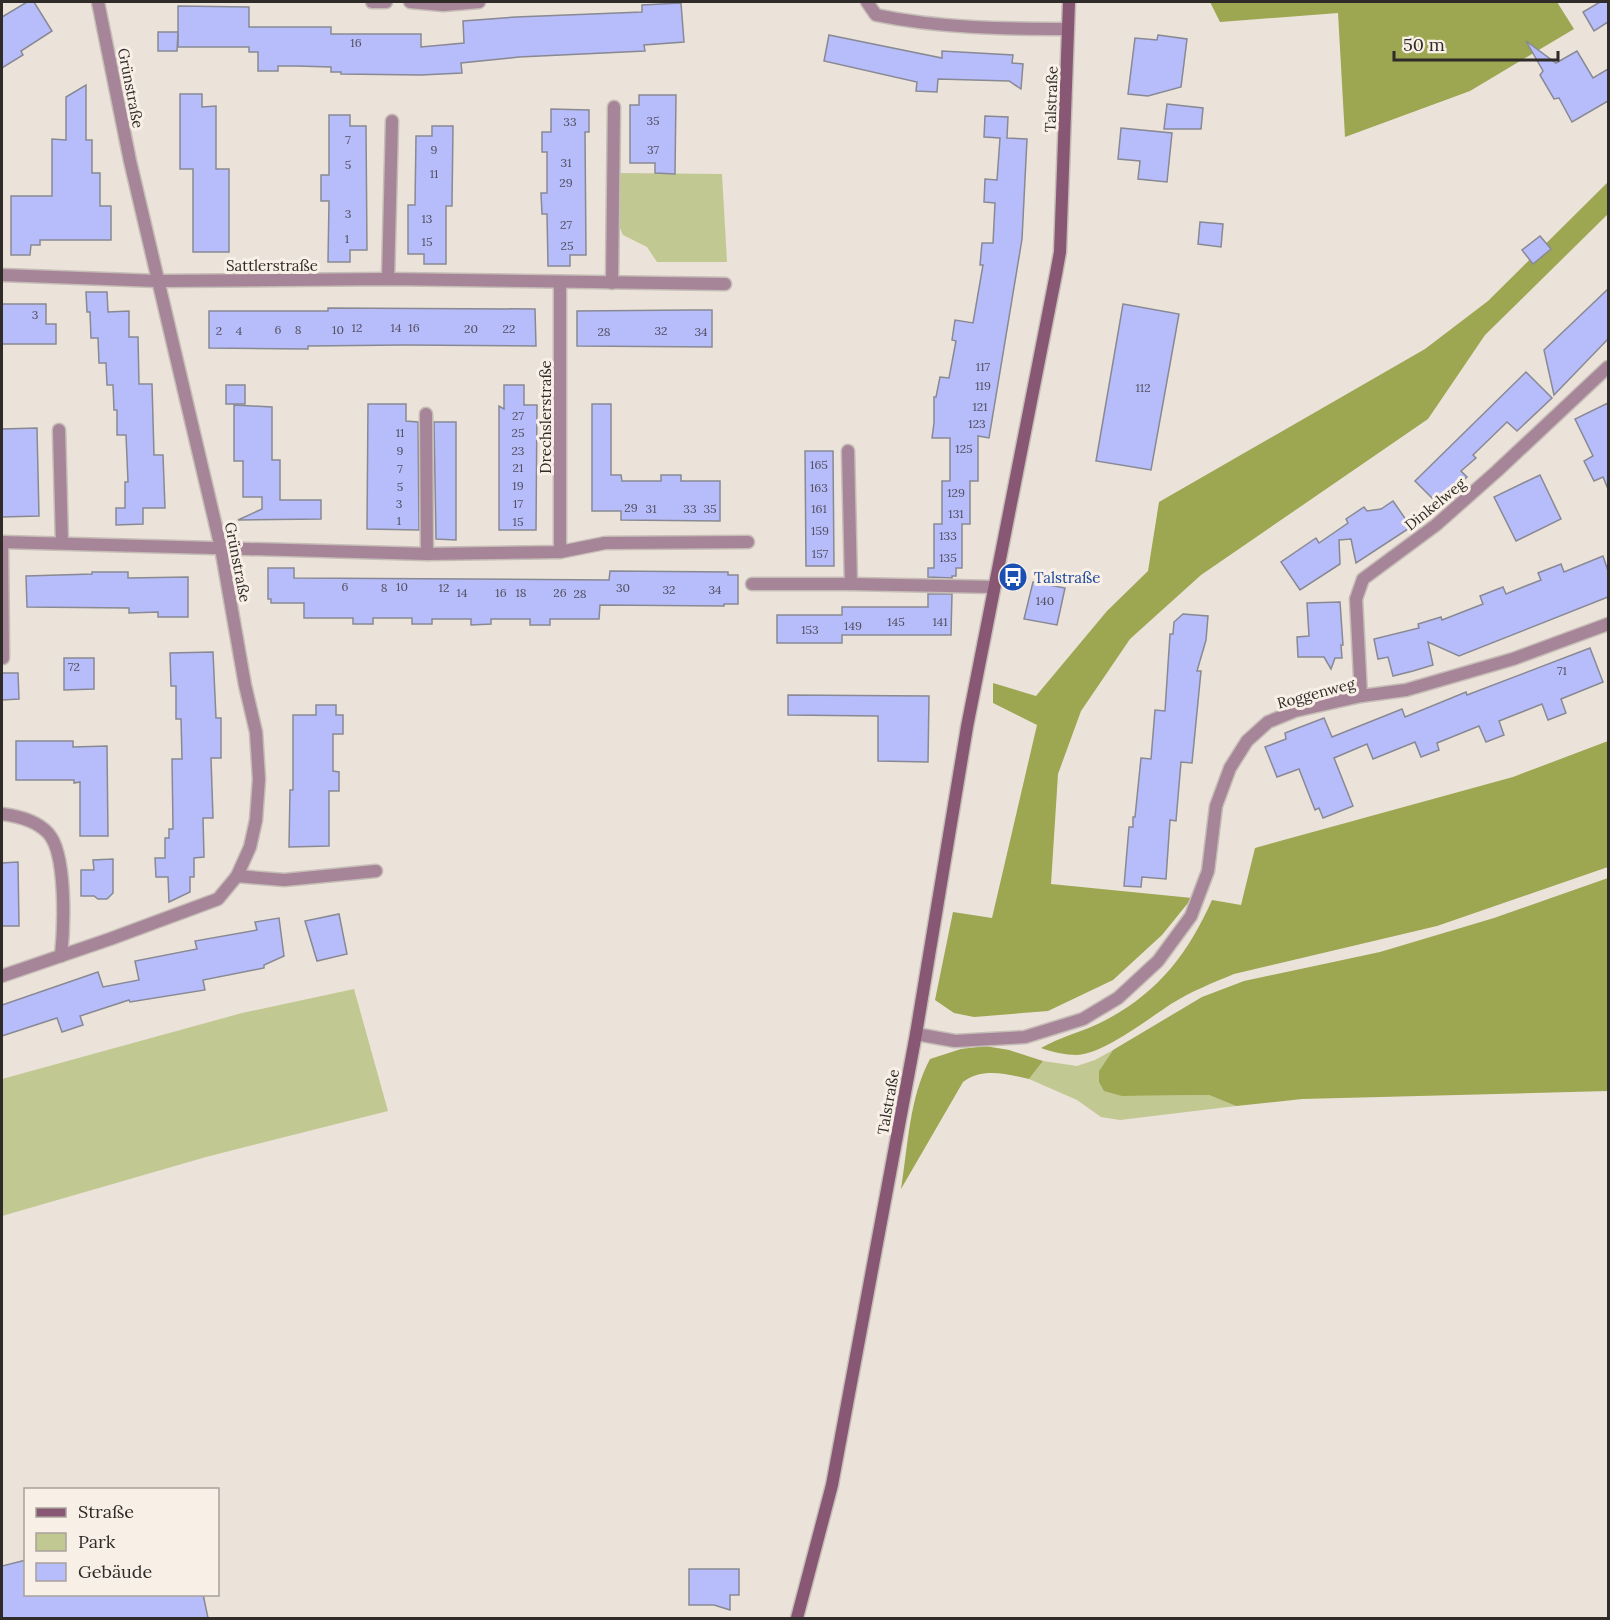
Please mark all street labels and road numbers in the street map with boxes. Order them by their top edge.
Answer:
street label: Grünstraße [114,46,148,130]
street label: Talstraße [1040,66,1062,132]
street label: Sattlerstraße [226,256,318,275]
street label: Drechslerstraße [536,360,555,474]
street label: Dinkelweg [1401,473,1470,534]
street label: Grünstraße [221,520,255,604]
street label: Roggenweg [1275,673,1358,713]
street label: Talstraße [873,1068,903,1136]

